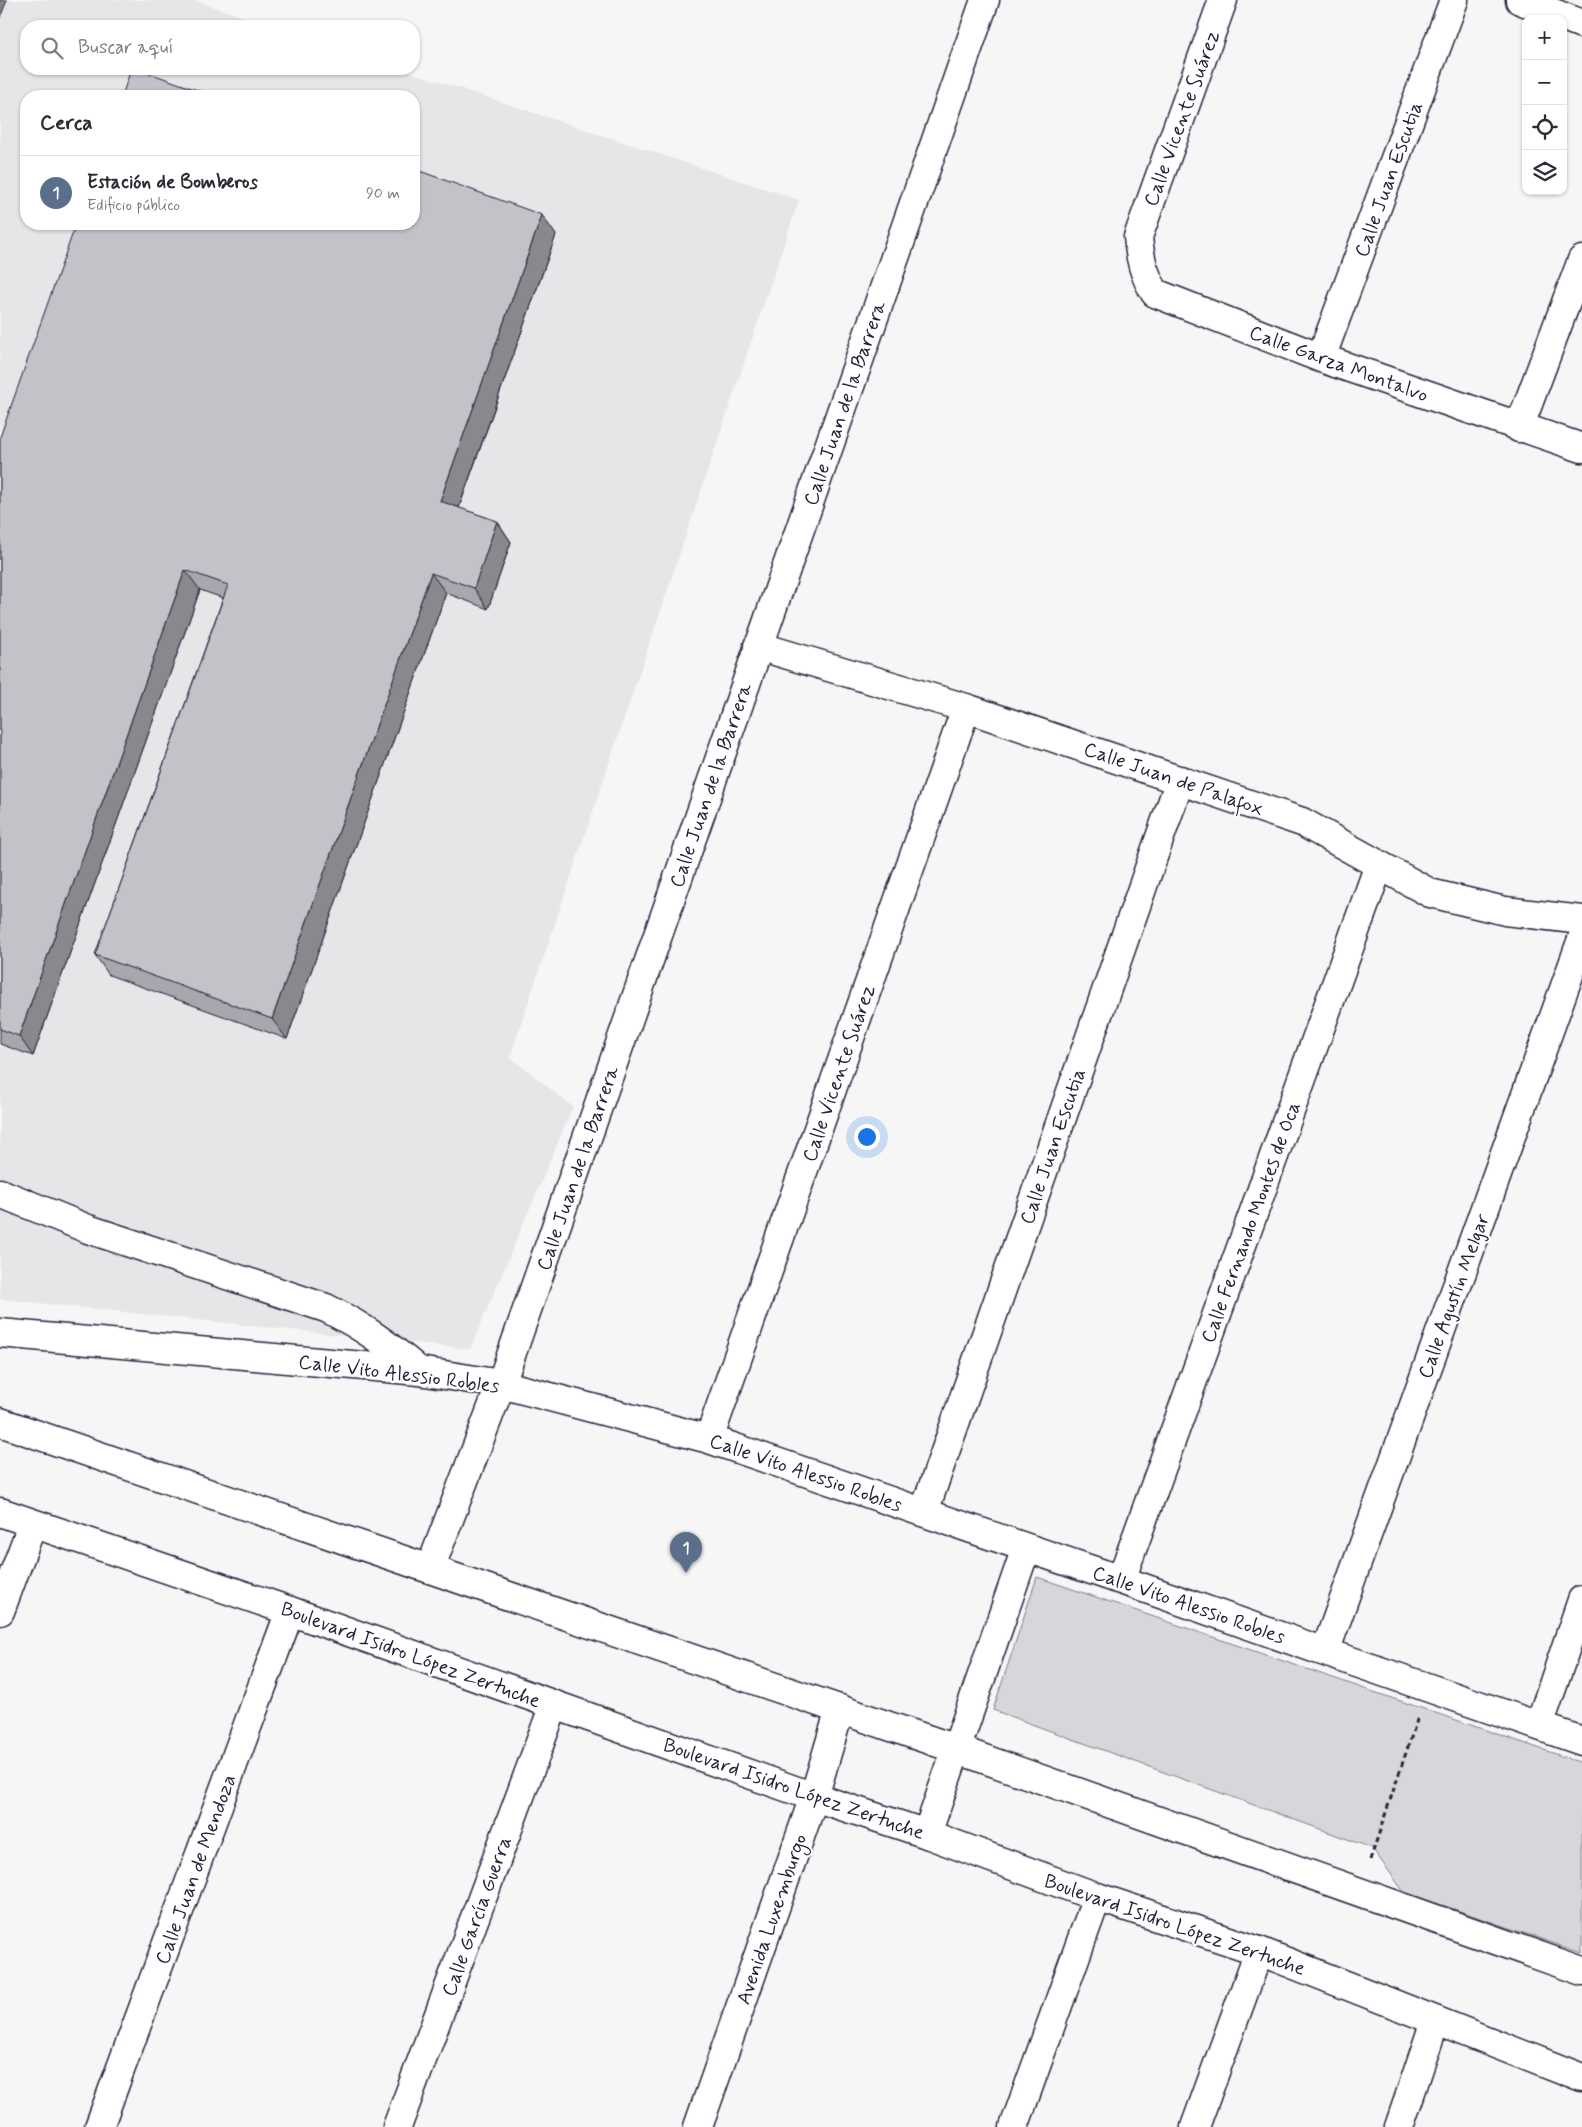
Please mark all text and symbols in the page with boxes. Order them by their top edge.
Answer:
map controls [1522,15,1567,195]
button: + [1522,15,1567,60]
search box [20,20,420,75]
street label: Calle Vicente Suárez [1138,27,1227,210]
icon: search [38,34,66,62]
text: Buscar aquí [78,35,173,60]
button: − [1522,60,1567,105]
street label: Calle Juan Escutia [1349,98,1430,261]
button: locate [1522,105,1567,150]
text: Cerca [40,109,93,137]
button: layers [1522,150,1567,195]
text: Estación de Bomberos [87,170,258,195]
text: 1 [52,183,60,204]
text: 90 m [366,183,400,204]
text: Edificio público [87,195,180,216]
street label: Calle Juan de la Barrera [798,297,893,509]
street label: Calle Garza Montalvo [1245,319,1432,409]
street label: Calle Juan de la Barrera [664,679,759,891]
street label: Calle Juan de Palafox [1079,736,1268,825]
street label: Calle Vicente Suárez [796,981,882,1166]
street label: Calle Juan de la Barrera [531,1062,626,1274]
street label: Calle Juan Escutia [1014,1065,1093,1228]
street label: Calle Fernando Montes de Oca [1195,1098,1308,1347]
your location [854,1124,880,1150]
street label: Calle Agustín Melgar [1412,1210,1497,1383]
street label: Calle Vito Alessio Robles [297,1349,501,1400]
street label: Calle Vito Alessio Robles [706,1428,906,1519]
pin: 1 [670,1532,702,1573]
street label: Calle Vito Alessio Robles [1089,1560,1289,1651]
street label: Boulevard Isidro López Zertuche [277,1596,544,1715]
street label: Boulevard Isidro López Zertuche [659,1732,928,1847]
street label: Calle Juan de Mendoza [150,1771,243,1968]
street label: Avenida Luxemburgo [731,1831,815,2009]
street label: Calle García Guerra [436,1833,519,2000]
street label: Boulevard Isidro López Zertuche [1040,1868,1309,1983]

